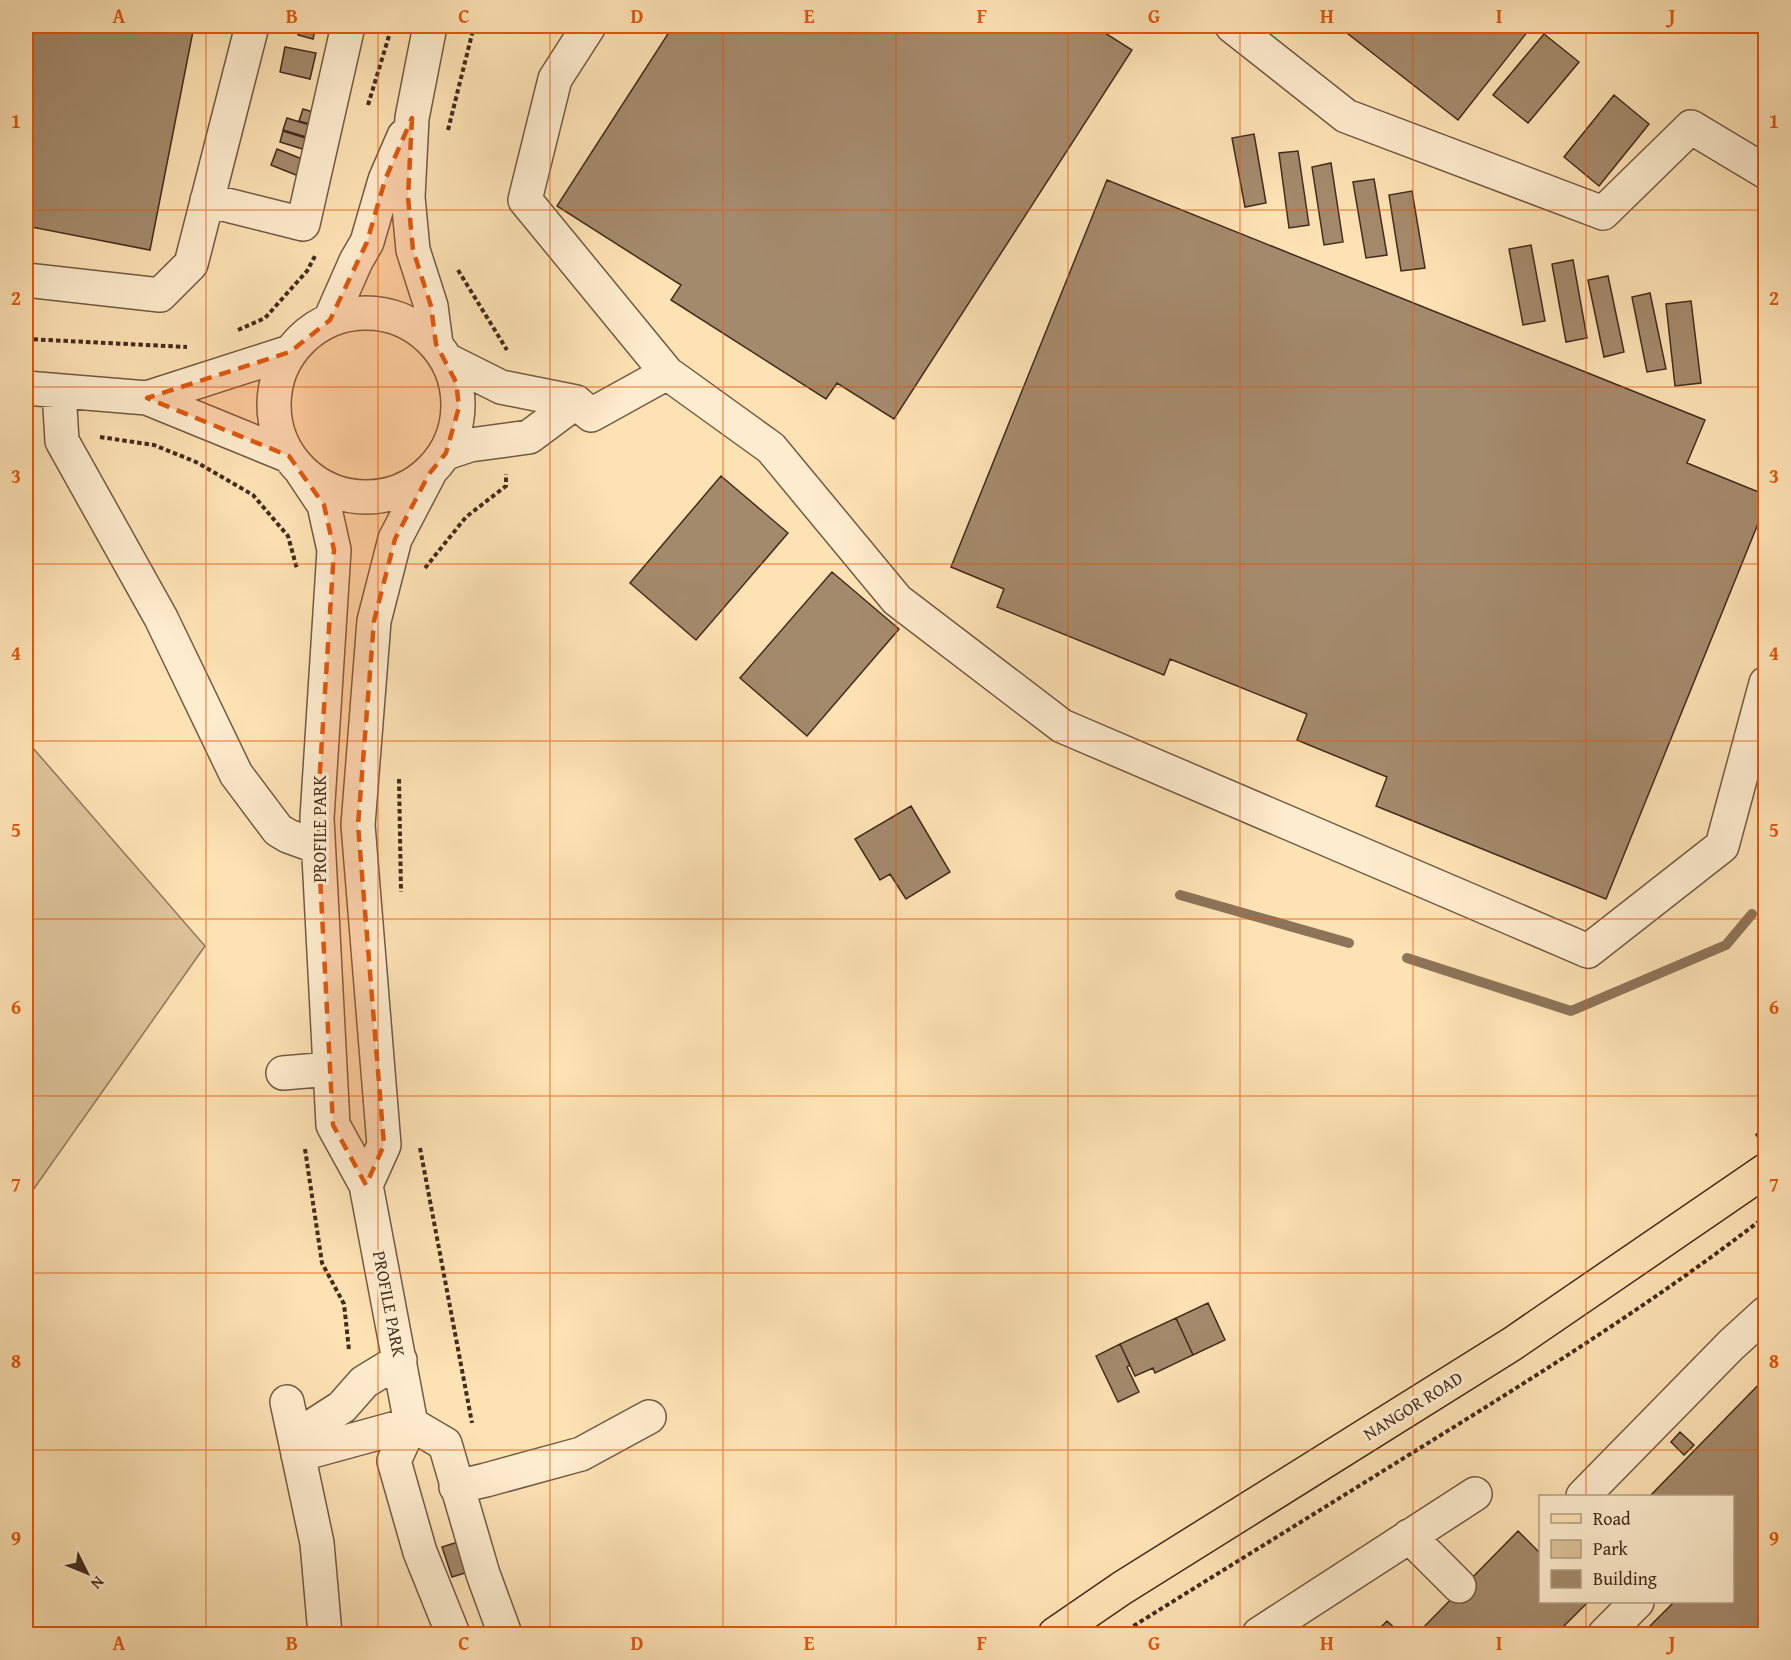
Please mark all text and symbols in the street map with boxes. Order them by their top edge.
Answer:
text: A [113,1,126,30]
text: B [286,1,298,30]
text: C [458,1,470,30]
text: D [630,1,644,30]
text: E [804,1,815,30]
text: F [977,1,987,30]
text: G [1148,1,1160,30]
text: H [1320,1,1334,30]
text: I [1496,1,1502,30]
text: J [1666,1,1676,30]
text: 1 [11,106,21,135]
text: 1 [1769,106,1779,135]
text: 2 [11,283,21,312]
text: 2 [1769,283,1779,312]
text: 3 [11,461,21,490]
text: 3 [1769,461,1779,490]
text: 4 [11,638,21,667]
text: 4 [1769,638,1779,667]
street label: PROFILE PARK [306,775,333,883]
text: 5 [11,815,21,844]
text: 5 [1769,815,1779,844]
text: 6 [11,992,21,1021]
text: 6 [1769,992,1779,1021]
text: 7 [11,1169,21,1198]
text: 7 [1769,1169,1779,1198]
street label: PROFILE PARK [366,1248,413,1360]
text: 8 [11,1346,21,1375]
text: 8 [1769,1346,1779,1375]
street label: NANGOR ROAD [1358,1364,1468,1447]
legend [1539,1495,1734,1603]
text: Road [1593,1505,1631,1532]
text: 9 [11,1523,21,1552]
text: 9 [1769,1523,1779,1552]
text: Park [1593,1535,1629,1562]
north arrow [57,1543,117,1603]
text: Building [1593,1565,1657,1592]
text: N [85,1571,110,1596]
text: A [113,1628,126,1657]
text: B [286,1628,298,1657]
text: C [458,1628,470,1657]
text: D [630,1628,644,1657]
text: E [804,1628,815,1657]
text: F [977,1628,987,1657]
text: G [1148,1628,1160,1657]
text: H [1320,1628,1334,1657]
text: I [1496,1628,1502,1657]
text: J [1666,1628,1676,1657]

